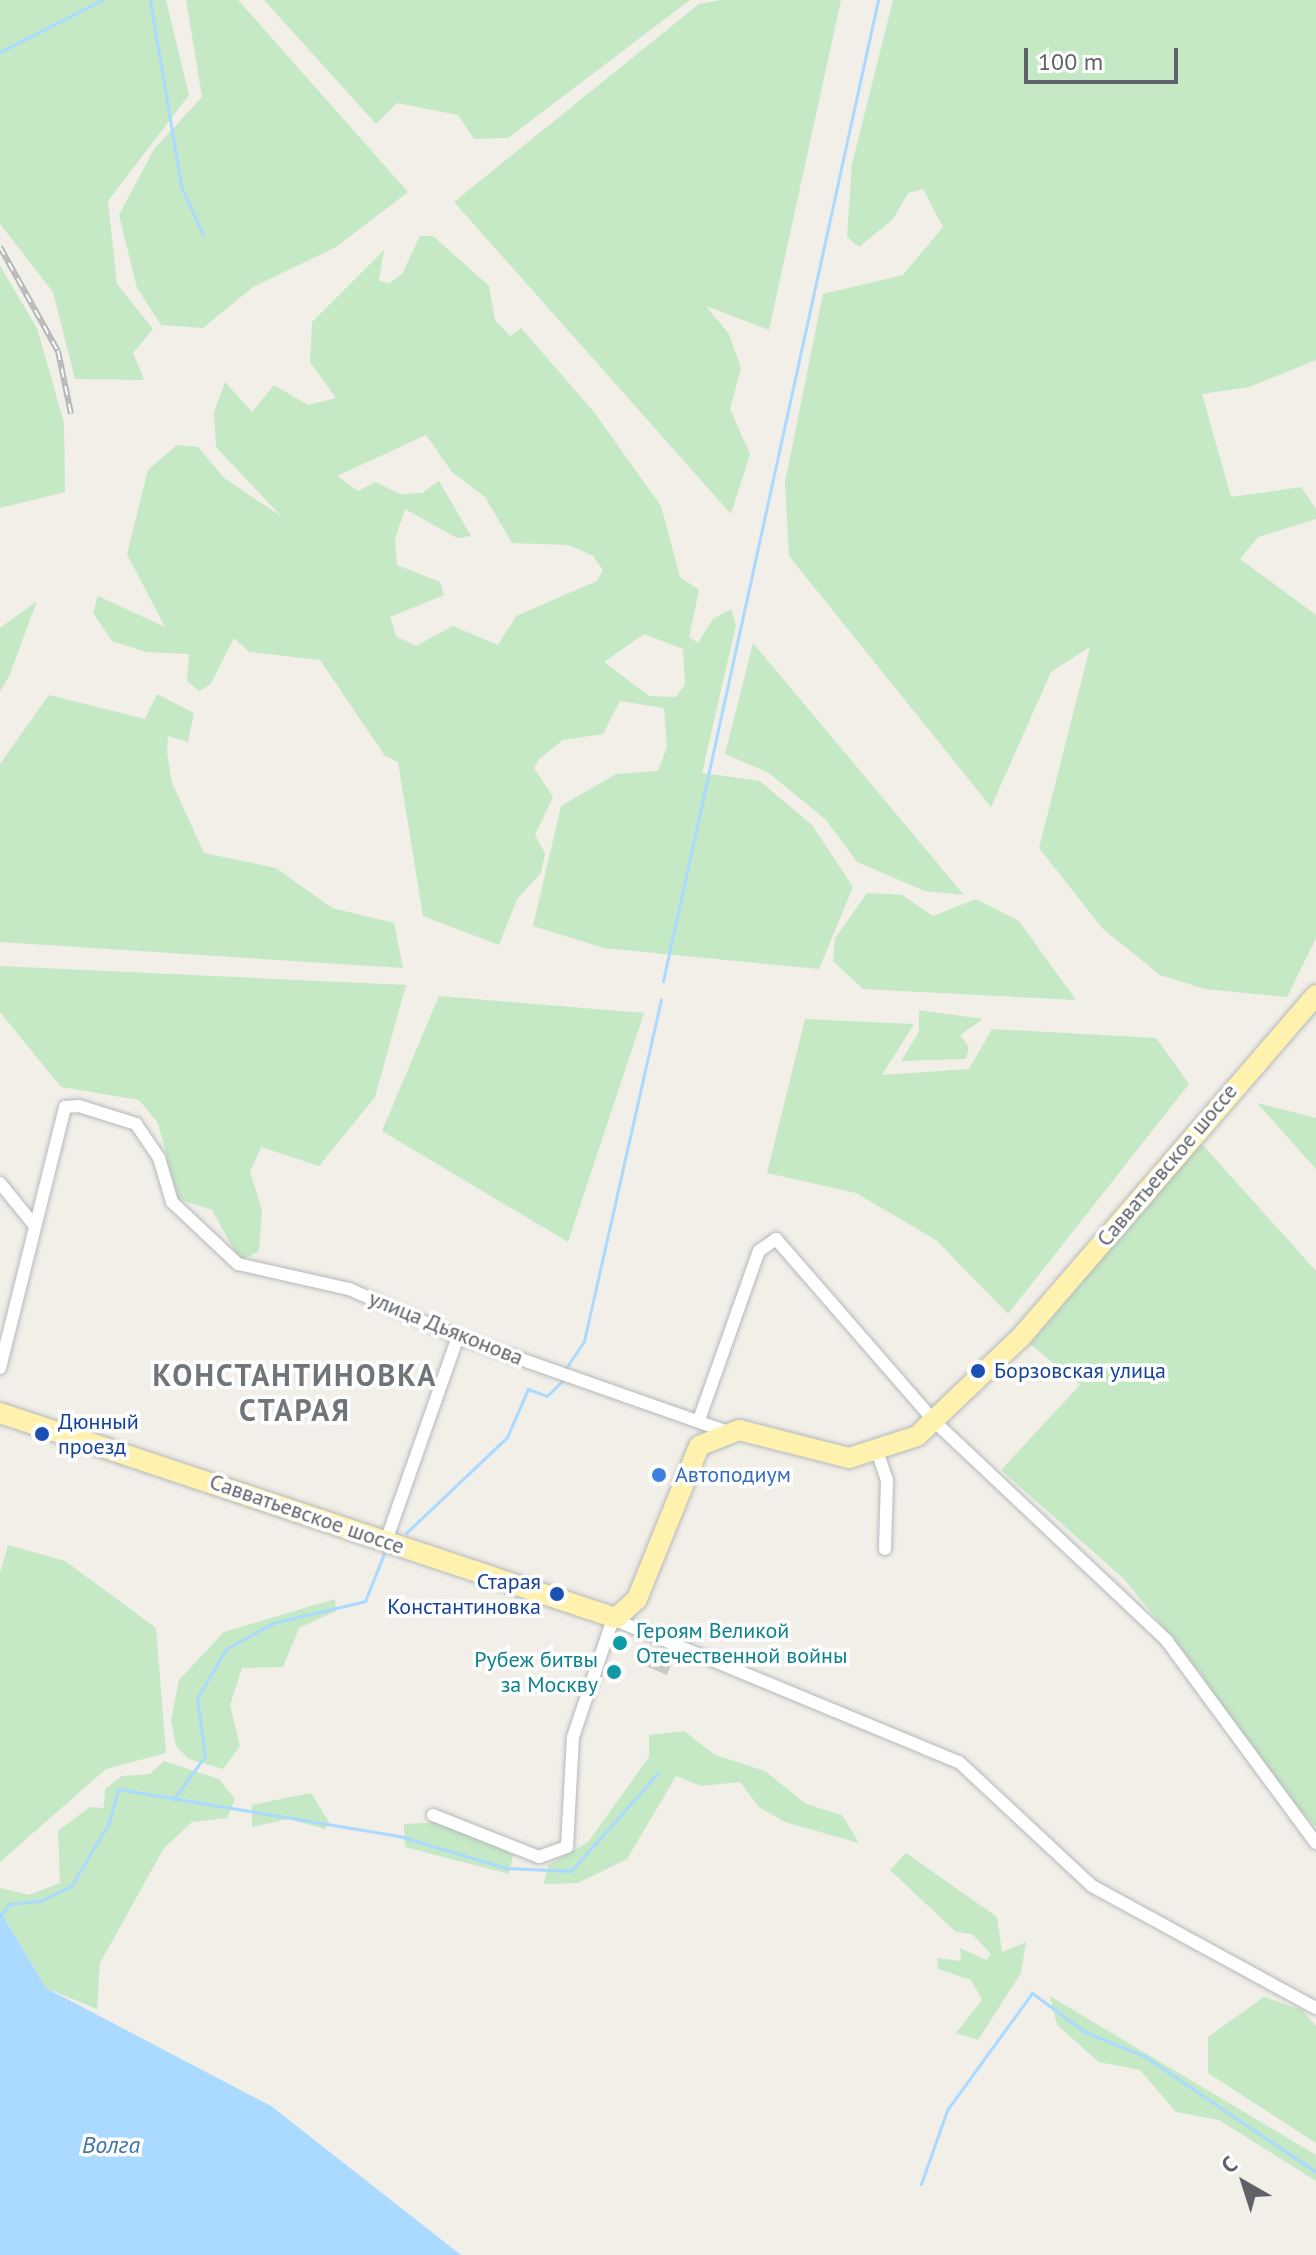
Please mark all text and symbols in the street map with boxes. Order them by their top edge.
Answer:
scale bar [1028,32,1182,82]
text: 100 m [1038,46,1103,77]
street label: Савватьевское шоссе [1091,1078,1243,1252]
street label: улица Дьяконова [365,1285,527,1371]
district label: КОНСТАНТИНОВКА СТАРАЯ [152,1357,438,1428]
place label: Борзовская улица [994,1358,1166,1384]
marker: Борзовская улица [969,1362,987,1380]
place label: Дюнный проезд [58,1408,139,1460]
marker: Дюнный проезд [33,1425,51,1443]
place label: Автоподиум [675,1462,791,1488]
marker: Автоподиум [650,1466,668,1484]
street label: Савватьевское шоссе [206,1468,408,1560]
place label: Старая Константиновка [387,1568,541,1620]
marker: Старая Константиновка [548,1585,566,1603]
place label: Героям Великой Отечественной войны [636,1617,847,1668]
marker: Героям Великой Отечественной войны [611,1634,629,1652]
place label: Рубеж битвы за Москву [474,1646,598,1698]
marker: Рубеж битвы за Москву [605,1663,623,1681]
water label: Волга [82,2131,140,2159]
north arrow [1204,2143,1284,2223]
text: С [1215,2150,1242,2179]

